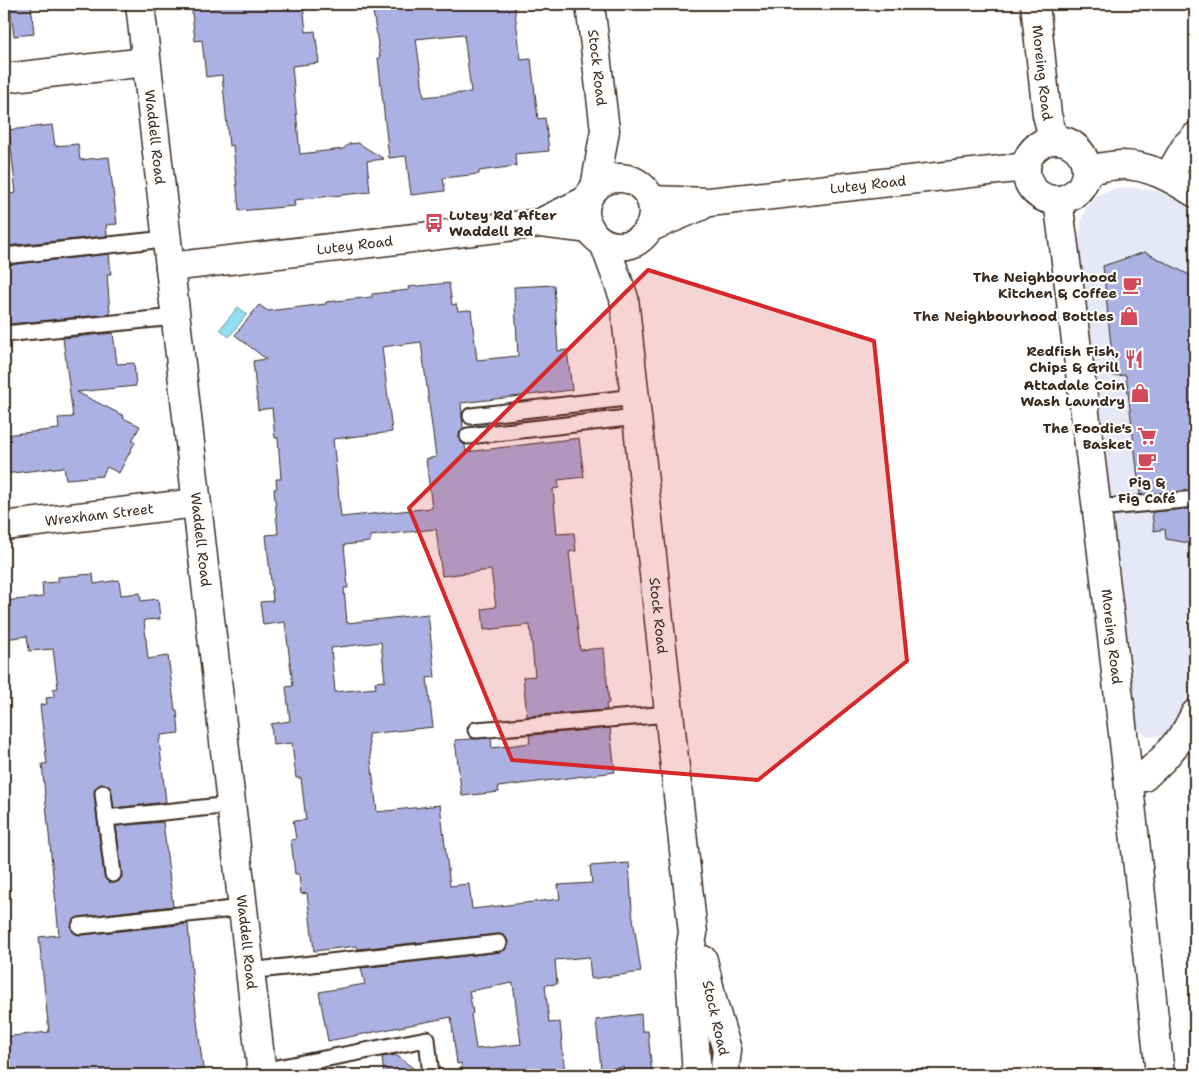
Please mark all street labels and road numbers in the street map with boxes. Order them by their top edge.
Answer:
street label: Moreing Road [1028,24,1057,123]
street label: Stock Road [584,28,611,107]
street label: Waddell Road [141,89,170,186]
street label: Lutey Road [829,171,907,198]
street label: Lutey Road [316,232,394,259]
street label: Waddell Road [187,491,215,588]
street label: Wrexham Street [44,499,155,530]
street label: Stock Road [645,577,672,655]
street label: Moreing Road [1097,588,1126,686]
street label: Waddell Road [233,894,261,990]
street label: Stock Road [699,979,733,1057]

